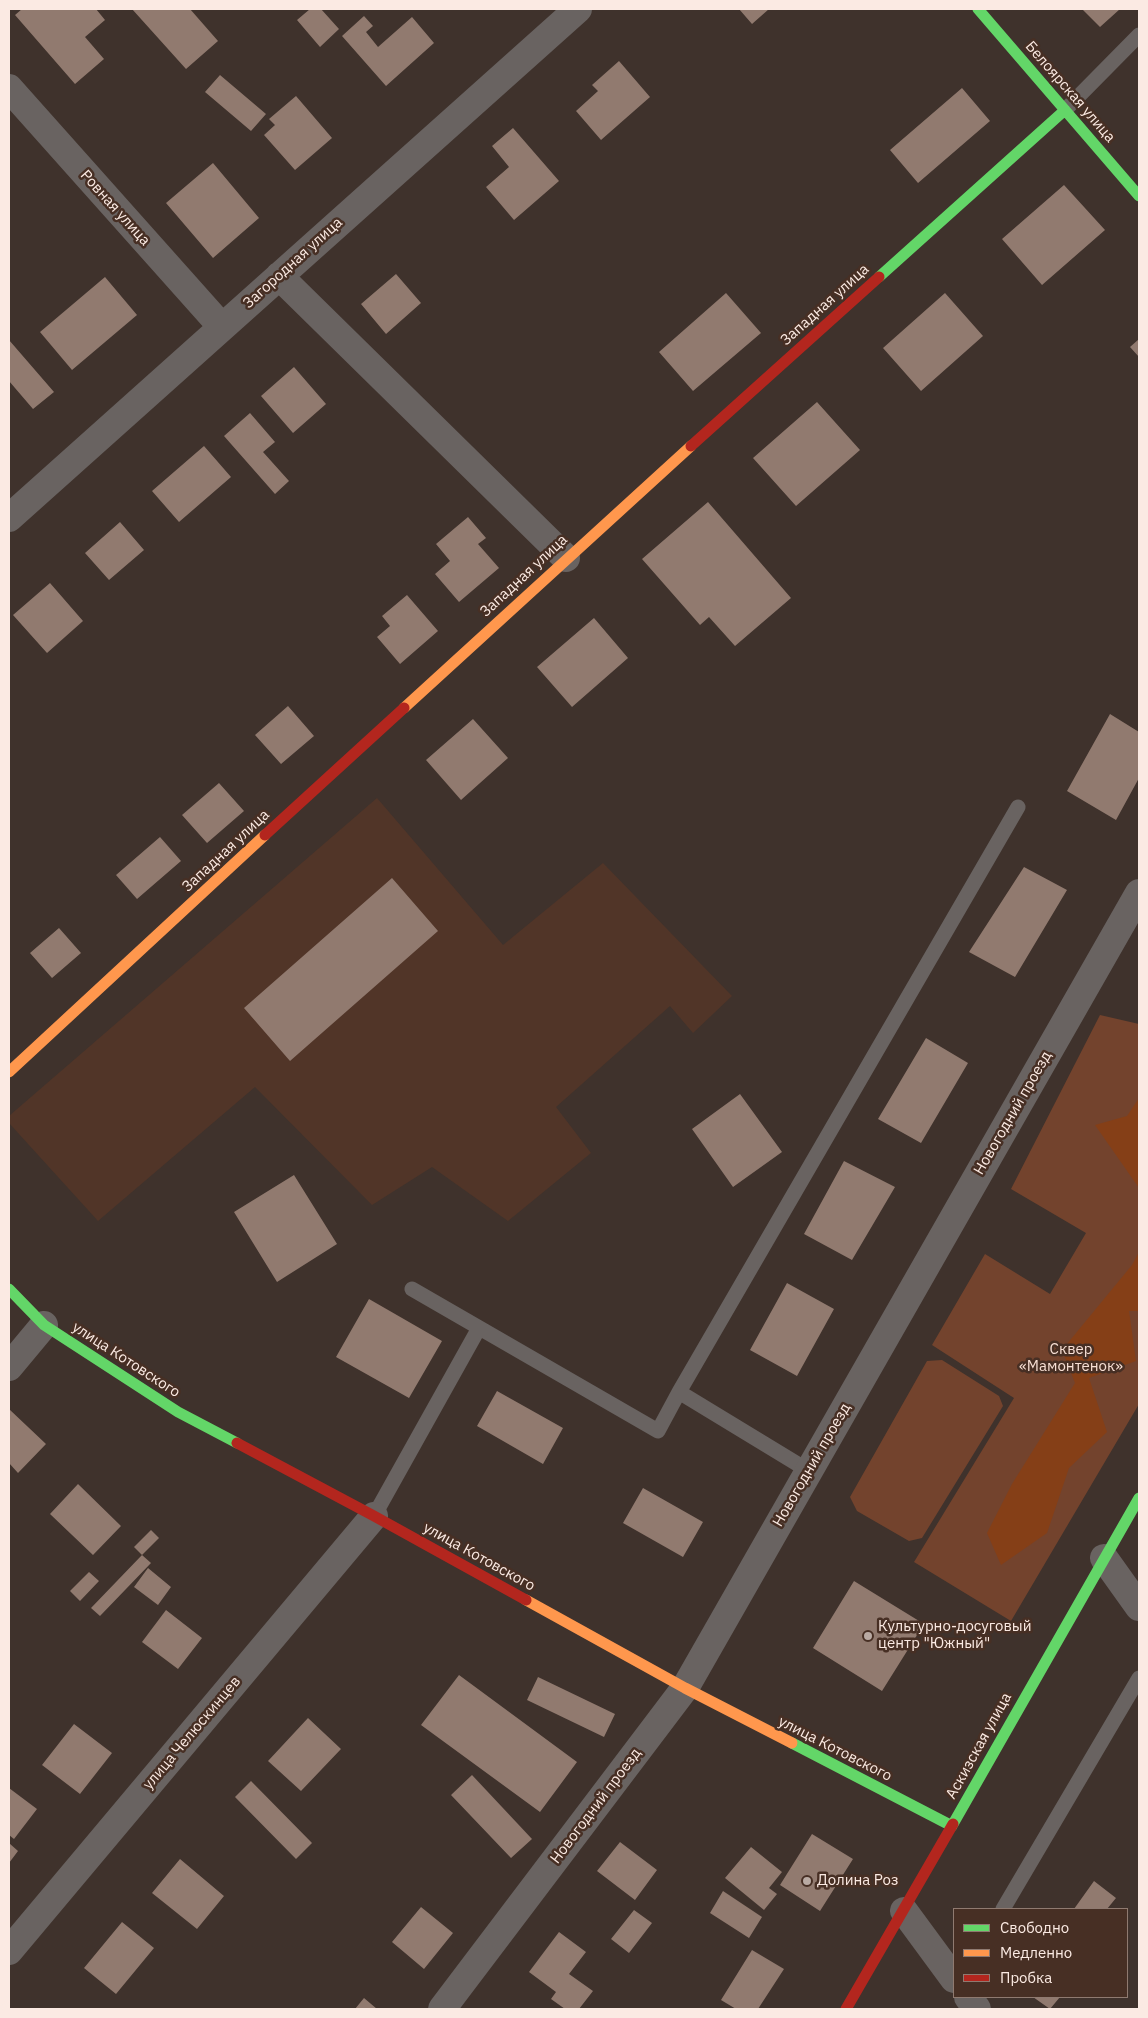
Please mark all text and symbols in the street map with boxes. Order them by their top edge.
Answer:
street label: Белоярская улица [1021,38,1119,146]
street label: Ровная улица [76,166,154,250]
street label: Загородная улица [240,214,346,312]
street label: Западная улица [777,261,873,349]
street label: Западная улица [477,531,571,621]
street label: Западная улица [179,806,273,896]
street label: Новогодний проезд [970,1048,1056,1178]
street label: улица Котовского [69,1318,183,1402]
park label: Сквер «Мамонтенок» [1019,1341,1123,1376]
street label: Новогодний проезд [769,1400,855,1530]
street label: улица Котовского [420,1519,538,1595]
place label: Культурно-досуговый центр "Южный" [878,1618,1032,1653]
marker: Культурно-досуговый центр "Южный" [862,1630,874,1642]
street label: улица Челюскинцев [139,1673,245,1793]
street label: Аскизская улица [942,1690,1016,1802]
street label: улица Котовского [775,1713,895,1785]
street label: Новогодний проезд [547,1745,645,1867]
place label: Долина Роз [817,1872,898,1890]
marker: Долина Роз [801,1875,813,1887]
legend [953,1908,1128,1998]
text: Свободно [1000,1918,1069,1937]
text: Медленно [1000,1943,1072,1962]
text: Пробка [1000,1968,1052,1987]

